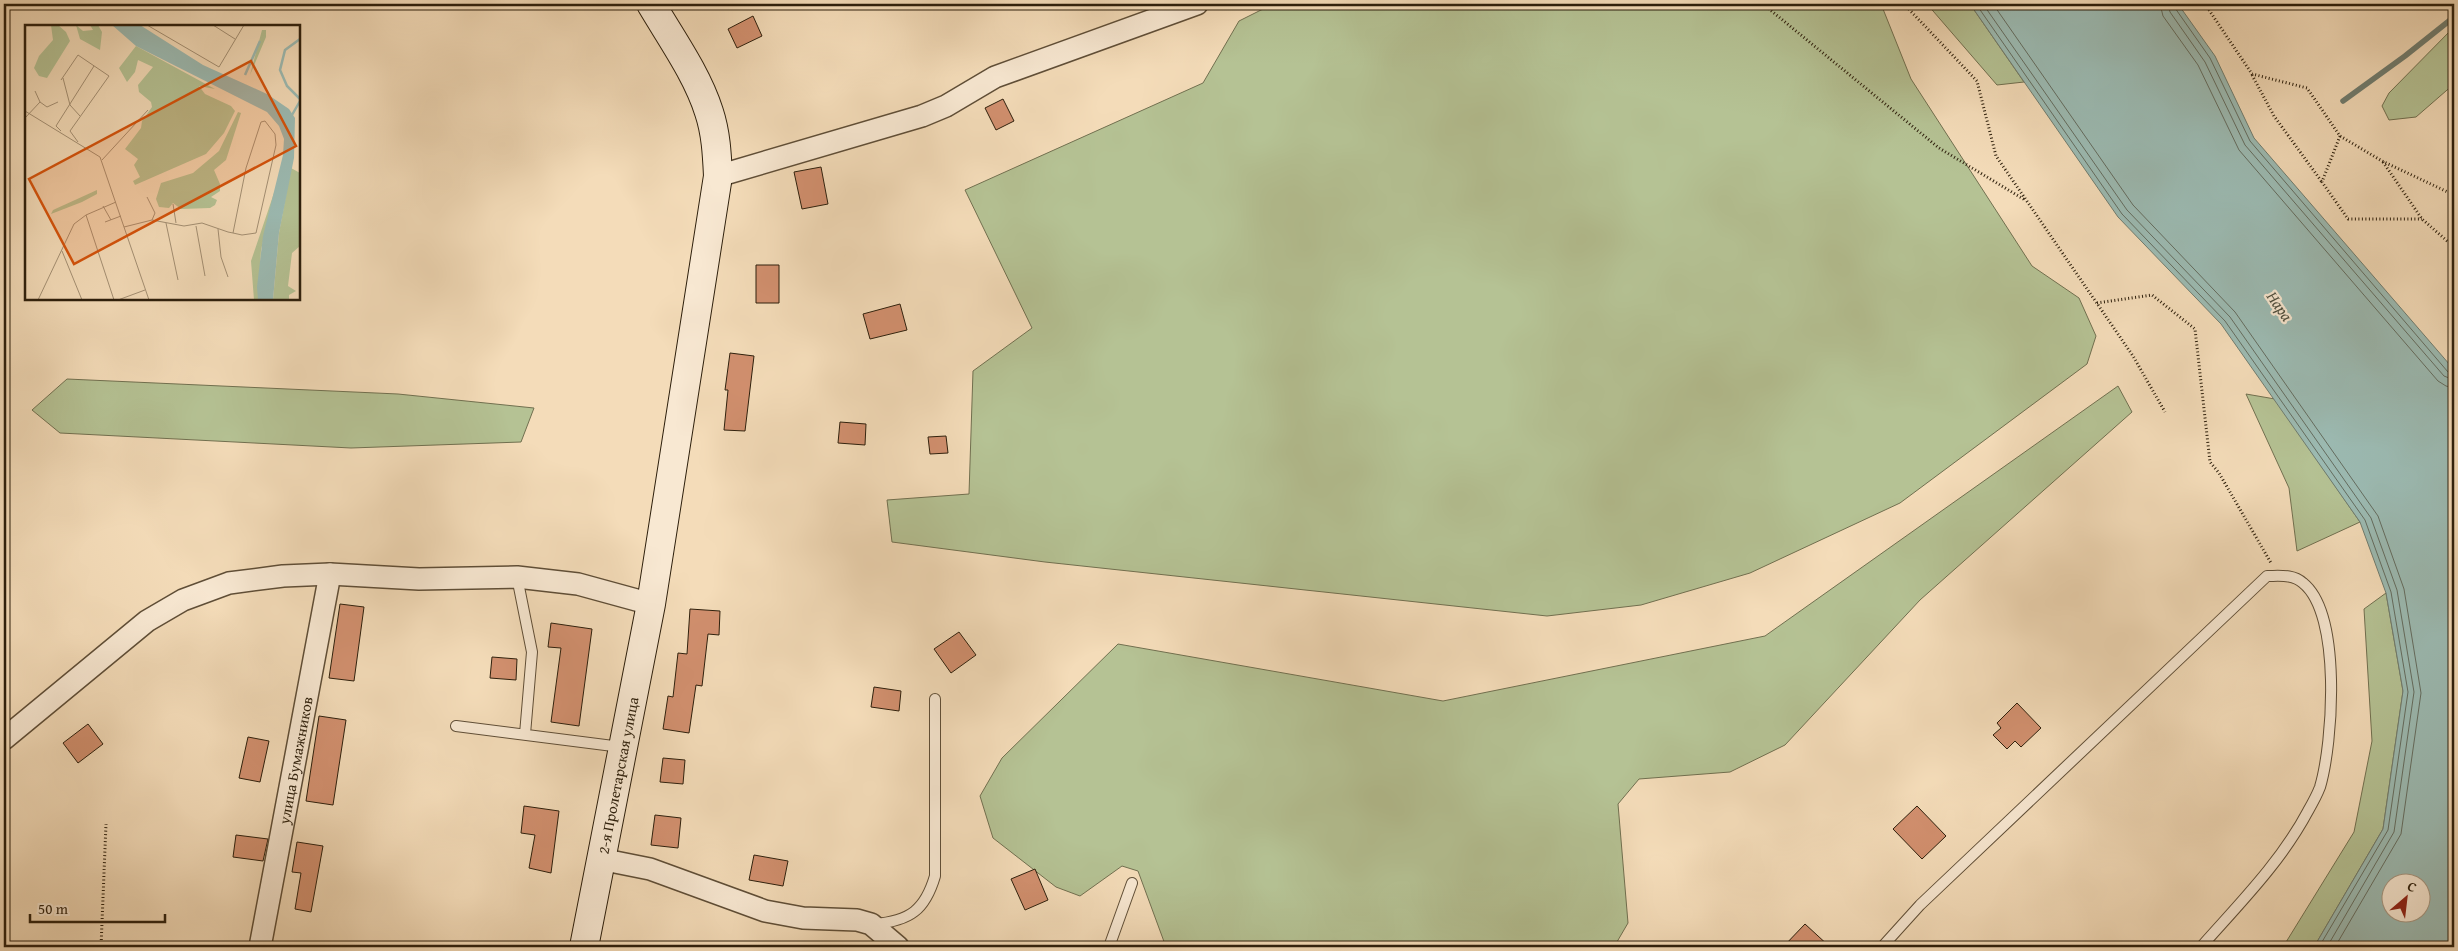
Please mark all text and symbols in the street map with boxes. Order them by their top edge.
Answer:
inset map [25,25,300,300]
water label: Нара [2261,286,2299,327]
street label: 2-я Пролетарская улица [592,694,643,856]
street label: улица Бумажников [273,695,317,827]
north arrow [2380,874,2430,924]
text: С [2404,876,2420,897]
scale bar [30,891,165,923]
text: 50 m [38,898,69,919]

